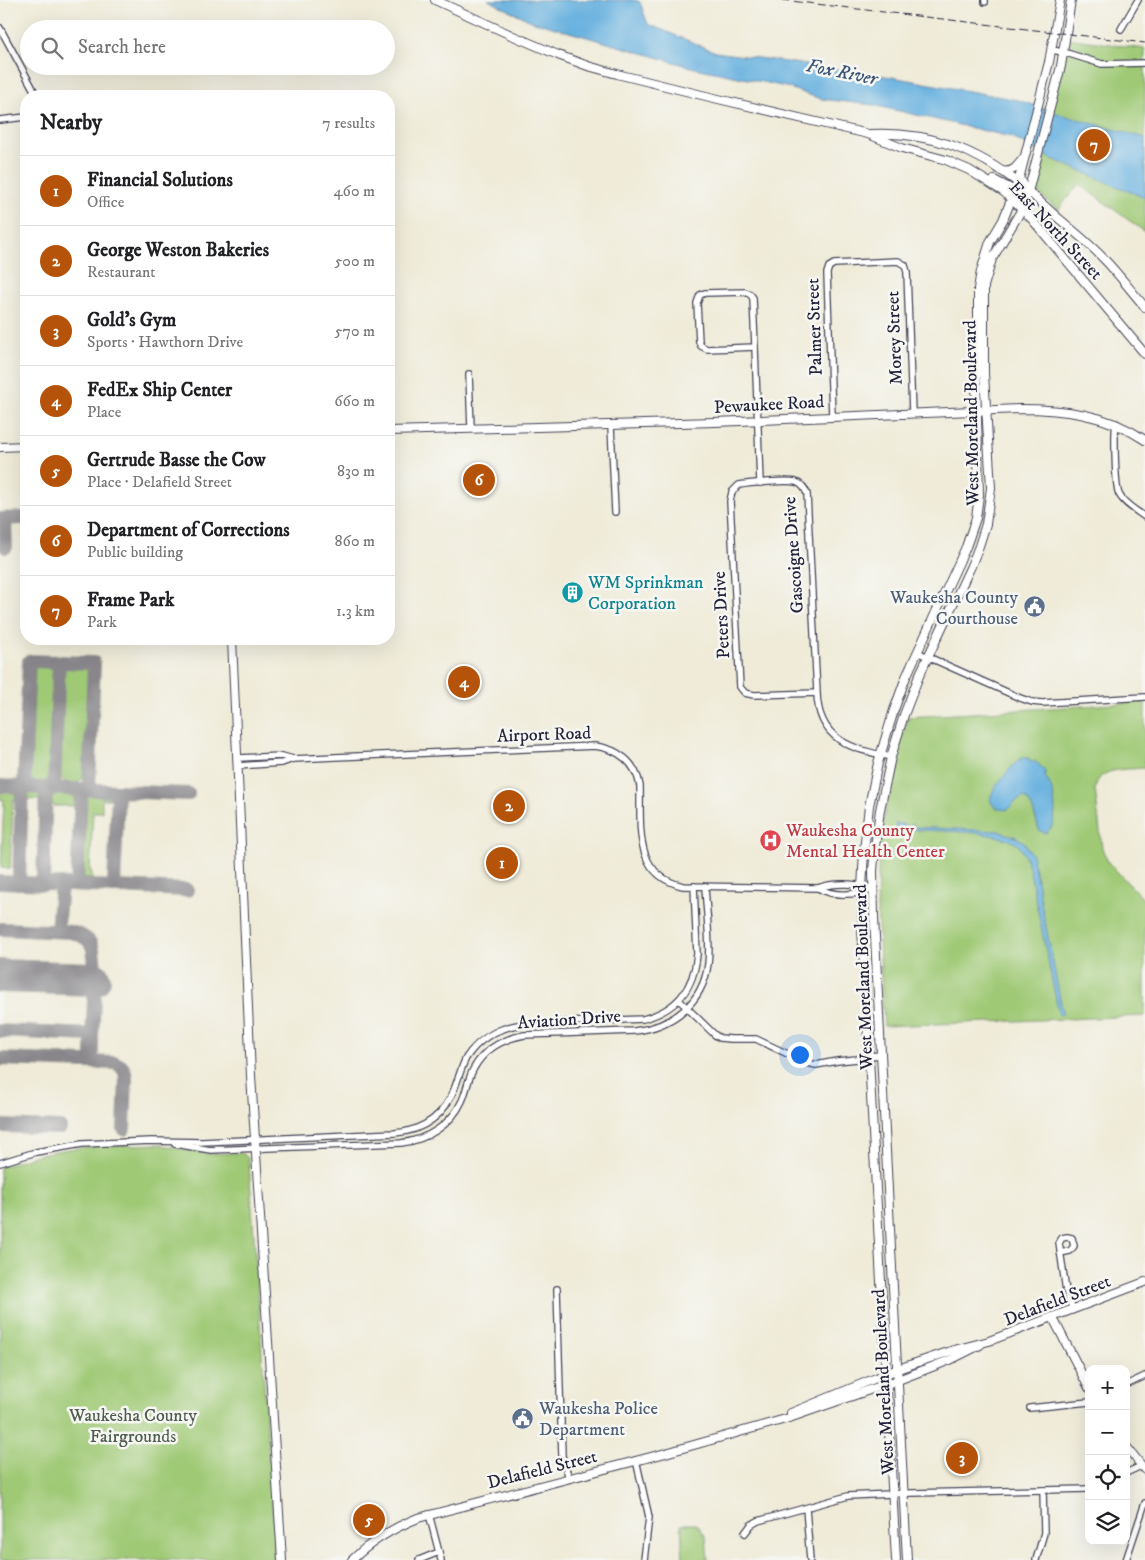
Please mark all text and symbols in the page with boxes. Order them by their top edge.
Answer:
search box [20,20,395,75]
icon: search [38,34,66,62]
text: Search here [78,36,166,59]
water label: Fox River [804,54,881,91]
text: Nearby [40,110,102,136]
text: 7 results [322,113,375,133]
pin: 7 [1078,126,1110,164]
text: Financial Solutions [87,169,233,192]
street label: East North Street [1004,177,1107,285]
text: 1 [53,181,59,201]
text: 460 m [333,181,375,201]
text: Office [87,192,124,212]
text: George Weston Bakeries [87,239,269,262]
text: 2 [52,251,60,271]
text: 500 m [334,251,375,271]
text: Restaurant [87,262,155,282]
street label: Palmer Street [802,278,828,376]
street label: Morey Street [882,290,908,385]
text: Gold's Gym [87,309,176,332]
street label: West Moreland Boulevard [959,320,985,507]
text: 3 [53,321,59,341]
text: 570 m [335,321,375,341]
text: Sports · Hawthorn Drive [87,332,243,352]
text: FedEx Ship Center [87,379,232,402]
text: 4 [51,391,61,411]
text: 660 m [334,391,375,411]
street label: Pewaukee Road [713,391,825,419]
text: Place [87,402,121,422]
text: Gertrude Basse the Cow [87,449,266,472]
text: 5 [52,461,60,481]
text: 830 m [337,461,375,481]
pin: 6 [463,461,495,499]
text: Place · Delafield Street [87,472,232,492]
street label: Gascoigne Drive [779,496,809,614]
text: Department of Corrections [87,519,290,542]
text: 6 [52,531,60,551]
text: 860 m [335,531,375,551]
text: Public building [87,542,183,562]
street label: Peters Drive [709,571,735,659]
place label: WM Sprinkman Corporation [587,572,704,615]
building icon: WM Sprinkman Corporation [560,580,584,604]
place label: Waukesha County Courthouse [889,587,1018,630]
text: Frame Park [87,589,175,612]
public building icon: Waukesha County Courthouse [1022,595,1046,619]
text: 7 [52,601,60,621]
text: 1.3 km [336,601,375,621]
text: Park [87,612,117,632]
pin: 4 [448,663,480,701]
street label: Airport Road [497,722,591,748]
pin: 2 [493,787,525,825]
place label: Waukesha County Mental Health Center [785,820,945,863]
hospital icon: Waukesha County Mental Health Center [758,828,782,852]
pin: 1 [486,844,518,882]
street label: West Moreland Boulevard [850,884,878,1071]
street label: Aviation Drive [517,1005,622,1035]
your location [787,1042,813,1068]
street label: Delafield Street [1001,1270,1114,1331]
street label: West Moreland Boulevard [868,1289,900,1476]
map controls [1085,1365,1130,1545]
button: + [1085,1365,1130,1410]
place label: Waukesha Police Department [538,1398,658,1441]
park label: Waukesha County Fairgrounds [68,1405,197,1448]
public building icon: Waukesha Police Department [511,1406,535,1430]
button: − [1085,1410,1130,1455]
pin: 3 [946,1439,978,1477]
street label: Delafield Street [485,1446,600,1494]
button: locate [1085,1455,1130,1500]
button: layers [1085,1500,1130,1545]
pin: 5 [353,1501,385,1539]

